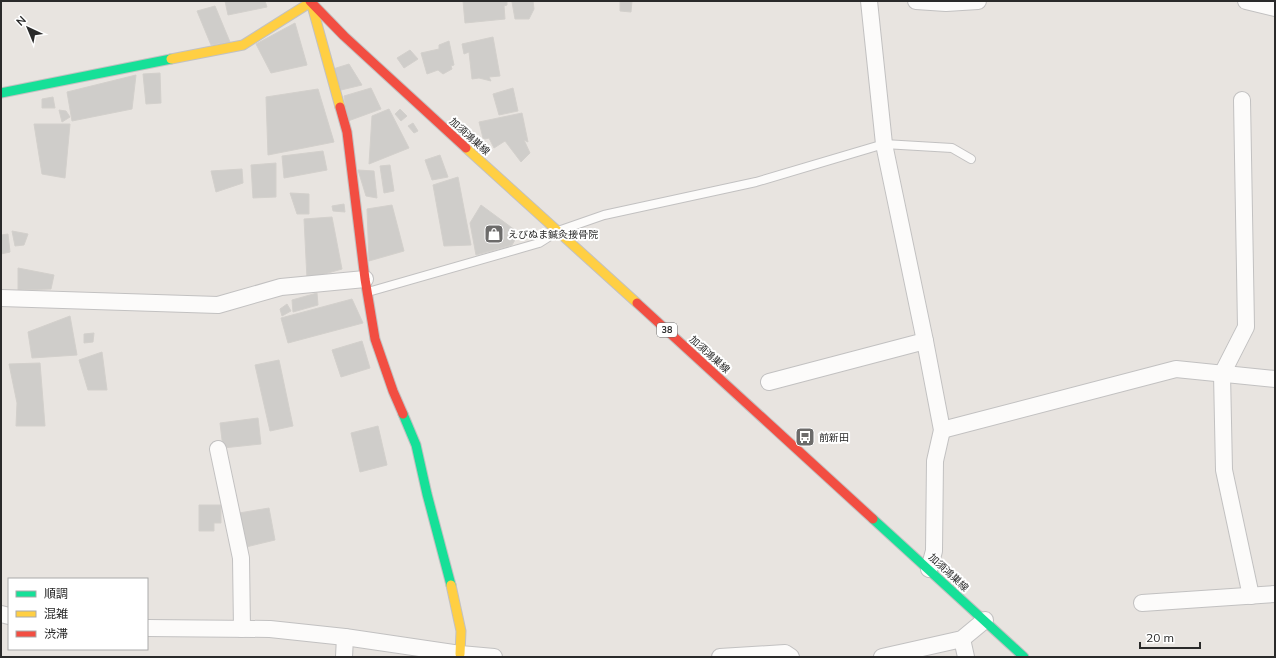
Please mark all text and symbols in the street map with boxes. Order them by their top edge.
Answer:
north arrow [8,8,48,48]
text: N [13,13,29,29]
street label: 加須鴻巣線 [447,115,493,158]
shop icon: えびぬま鍼灸接骨院 [483,223,505,245]
place label: えびぬま鍼灸接骨院 [508,228,598,241]
road number: 38 [657,323,677,337]
street label: 加須鴻巣線 [687,333,733,376]
bus stop icon: 前新田 [794,426,816,448]
place label: 前新田 [819,431,849,444]
street label: 加須鴻巣線 [926,551,971,594]
legend [8,578,148,650]
text: 順調 [44,586,68,601]
text: 混雑 [44,606,68,621]
scale bar [1140,624,1200,650]
text: 渋滞 [44,626,68,641]
text: 20 m [1146,630,1174,645]

